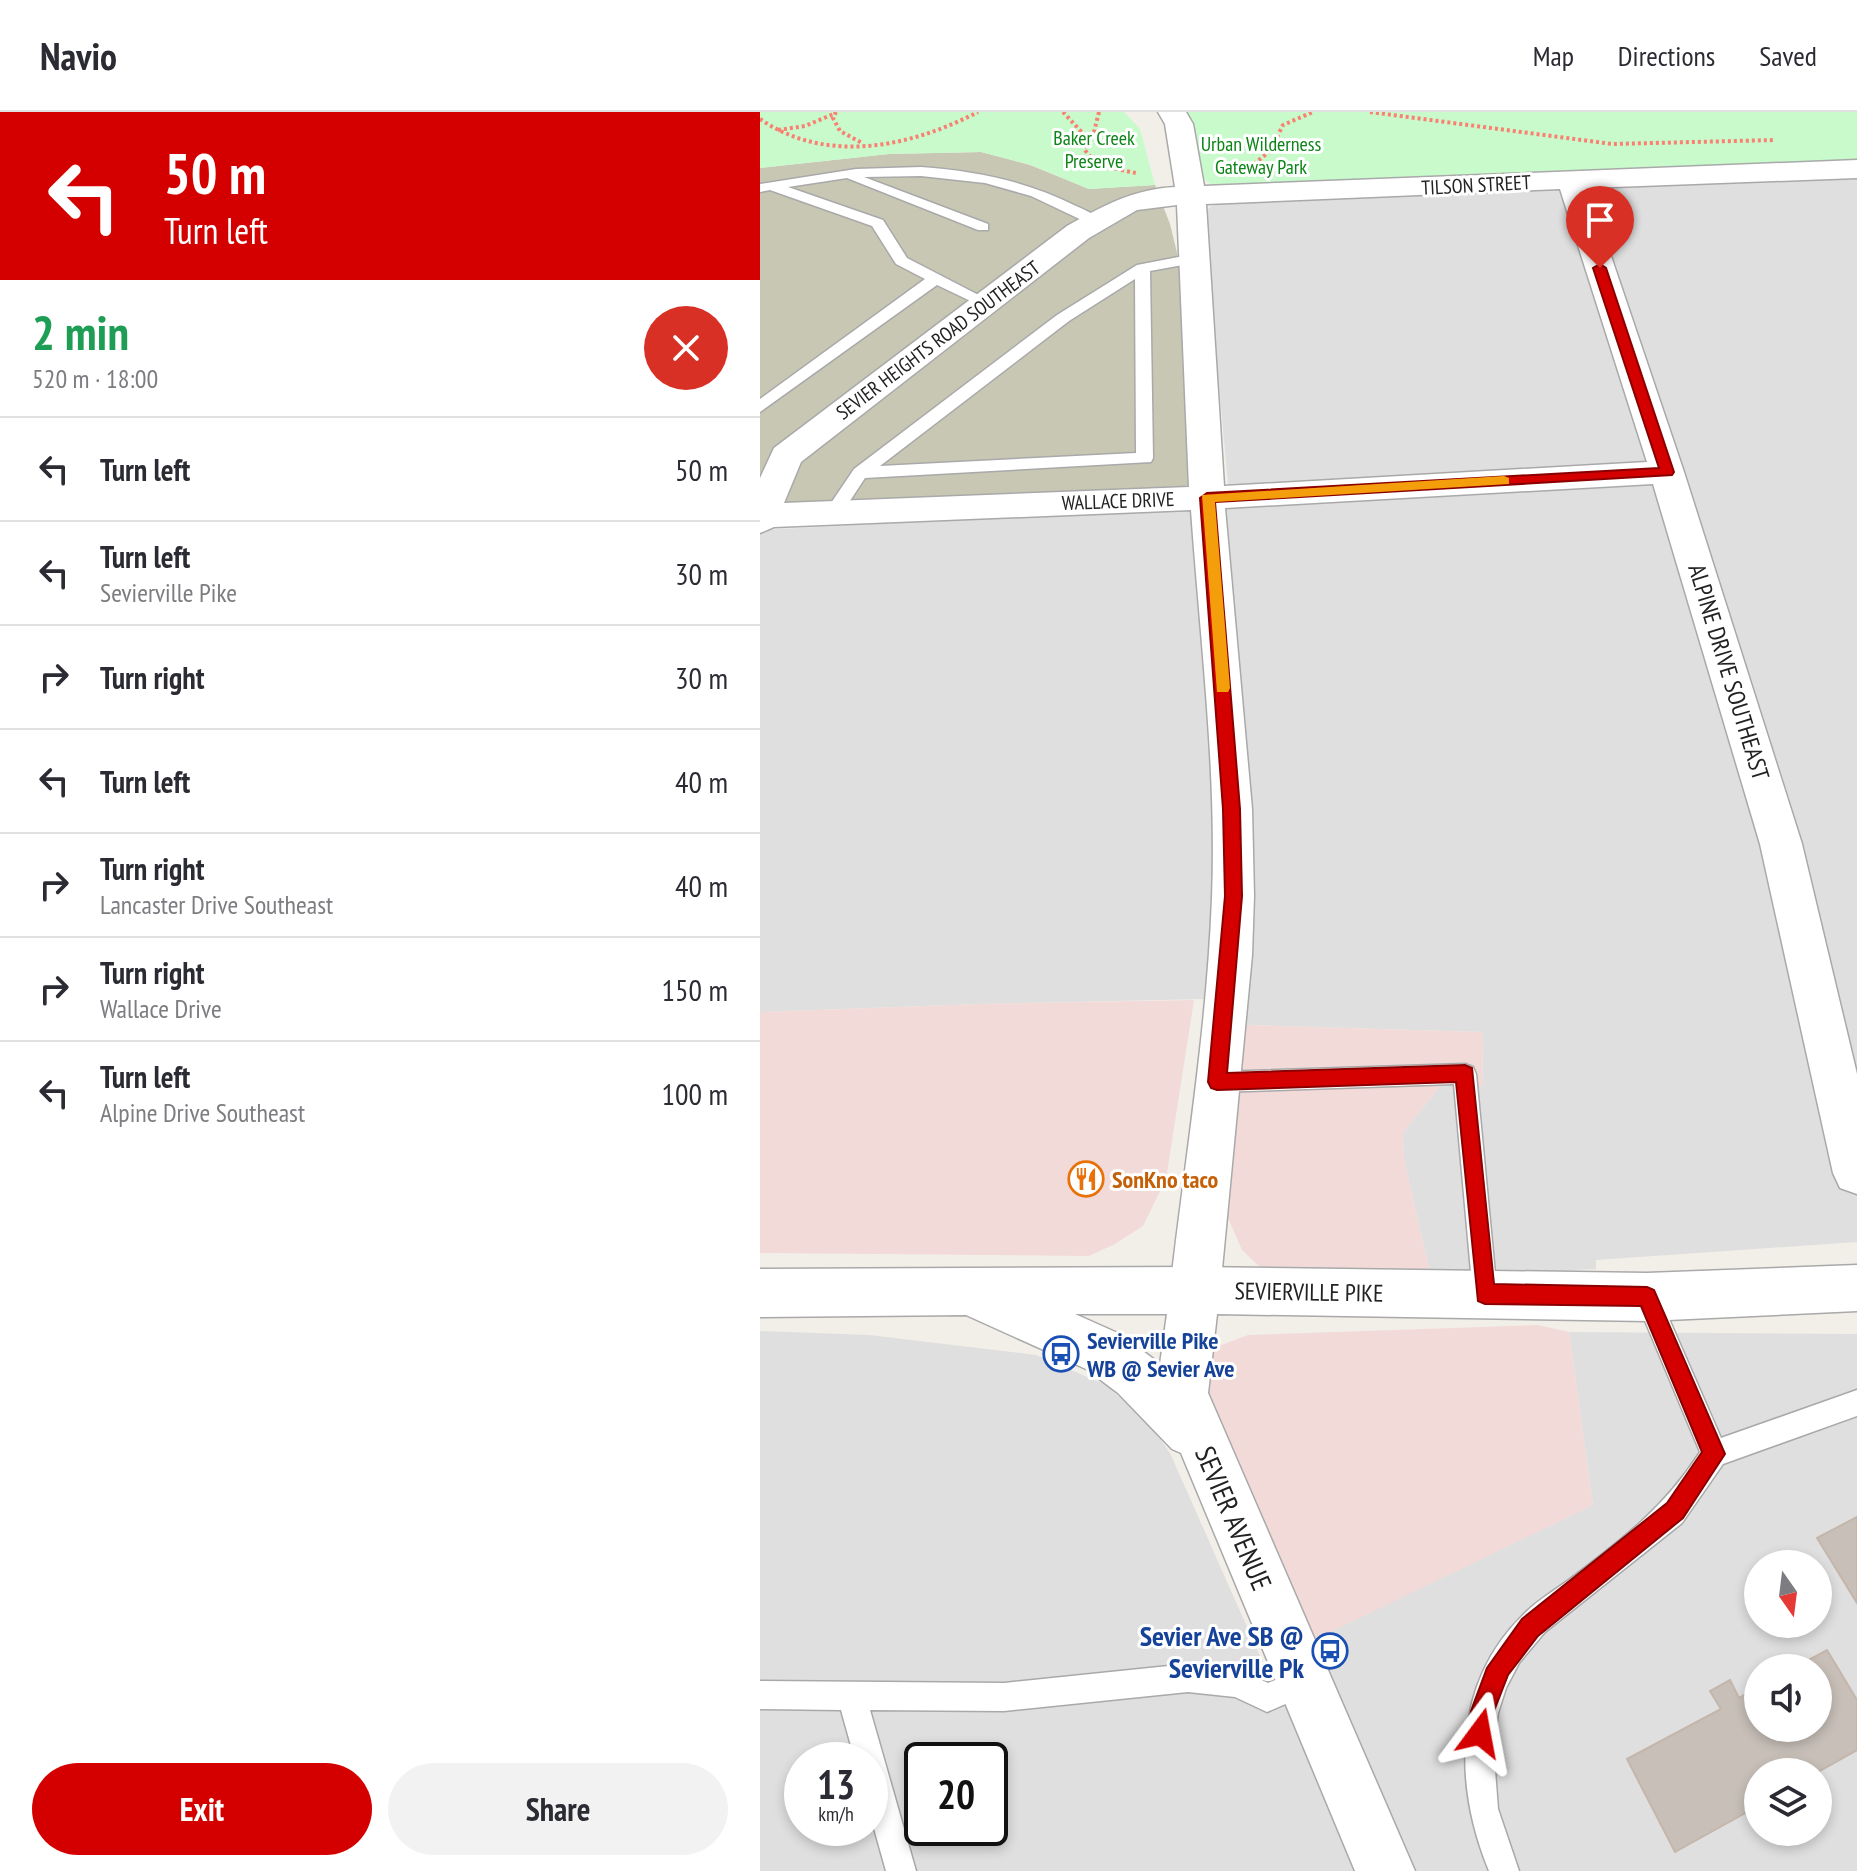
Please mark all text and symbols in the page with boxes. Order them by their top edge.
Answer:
text: Navio [40,31,117,80]
text: Map [1533,37,1574,74]
text: Directions [1618,37,1715,74]
text: Saved [1759,37,1817,74]
park label: Baker Creek Preserve [1053,125,1135,174]
park label: Urban Wilderness Gateway Park [1201,131,1322,180]
text: 50 m [164,137,266,209]
icon: left [32,144,136,248]
street label: TILSON STREET [1421,169,1531,201]
pin [1566,186,1634,268]
icon: arrive [1578,198,1622,242]
text: Turn left [164,207,268,254]
street label: SEVIER HEIGHTS ROAD SOUTHEAST [831,255,1045,425]
text: 2 min [32,301,129,363]
button: close [644,306,728,390]
text: 520 m · 18:00 [32,362,158,395]
icon: left [32,447,76,491]
text: Turn left [100,450,190,489]
text: 50 m [675,450,728,489]
street label: WALLACE DRIVE [1061,486,1175,516]
text: Turn left [100,537,190,576]
icon: left [32,551,76,595]
text: 30 m [675,554,728,593]
street label: ALPINE DRIVE SOUTHEAST [1681,560,1777,784]
text: Sevierville Pike [100,576,237,609]
icon: right [32,655,76,699]
text: Turn right [100,658,204,697]
text: 30 m [675,658,728,697]
icon: left [32,759,76,803]
text: Turn left [100,762,190,801]
text: 40 m [675,762,728,801]
text: Turn right [100,849,204,888]
icon: right [32,863,76,907]
text: 40 m [675,866,728,905]
text: Lancaster Drive Southeast [100,888,333,921]
text: Turn right [100,953,204,992]
icon: right [32,967,76,1011]
text: 150 m [662,970,728,1009]
text: Wallace Drive [100,992,222,1025]
text: Turn left [100,1057,190,1096]
icon: left [32,1071,76,1115]
text: 100 m [662,1074,728,1113]
text: Alpine Drive Southeast [100,1096,305,1129]
restaurant icon: SonKno taco [1067,1160,1105,1198]
place label: SonKno taco [1112,1164,1218,1195]
street label: SEVIERVILLE PIKE [1234,1275,1384,1309]
place label: Sevierville Pike WB @ Sevier Ave [1086,1325,1234,1384]
bus stop icon: Sevierville Pike WB @ Sevier Ave [1042,1335,1080,1373]
street label: SEVIER AVENUE [1187,1440,1281,1596]
north arrow [1744,1550,1832,1638]
map controls [1744,1550,1832,1846]
place label: Sevier Ave SB @ Sevierville Pk [1140,1617,1304,1686]
bus stop icon: Sevier Ave SB @ Sevierville Pk [1311,1632,1349,1670]
button: sound [1744,1654,1832,1742]
position arrow [1438,1691,1522,1775]
speed limit sign: 20 [904,1742,1008,1846]
text: 13 [817,1758,855,1810]
button: layers [1744,1758,1832,1846]
button: Exit [32,1763,372,1855]
button: Share [388,1763,728,1855]
text: km/h [818,1801,854,1827]

